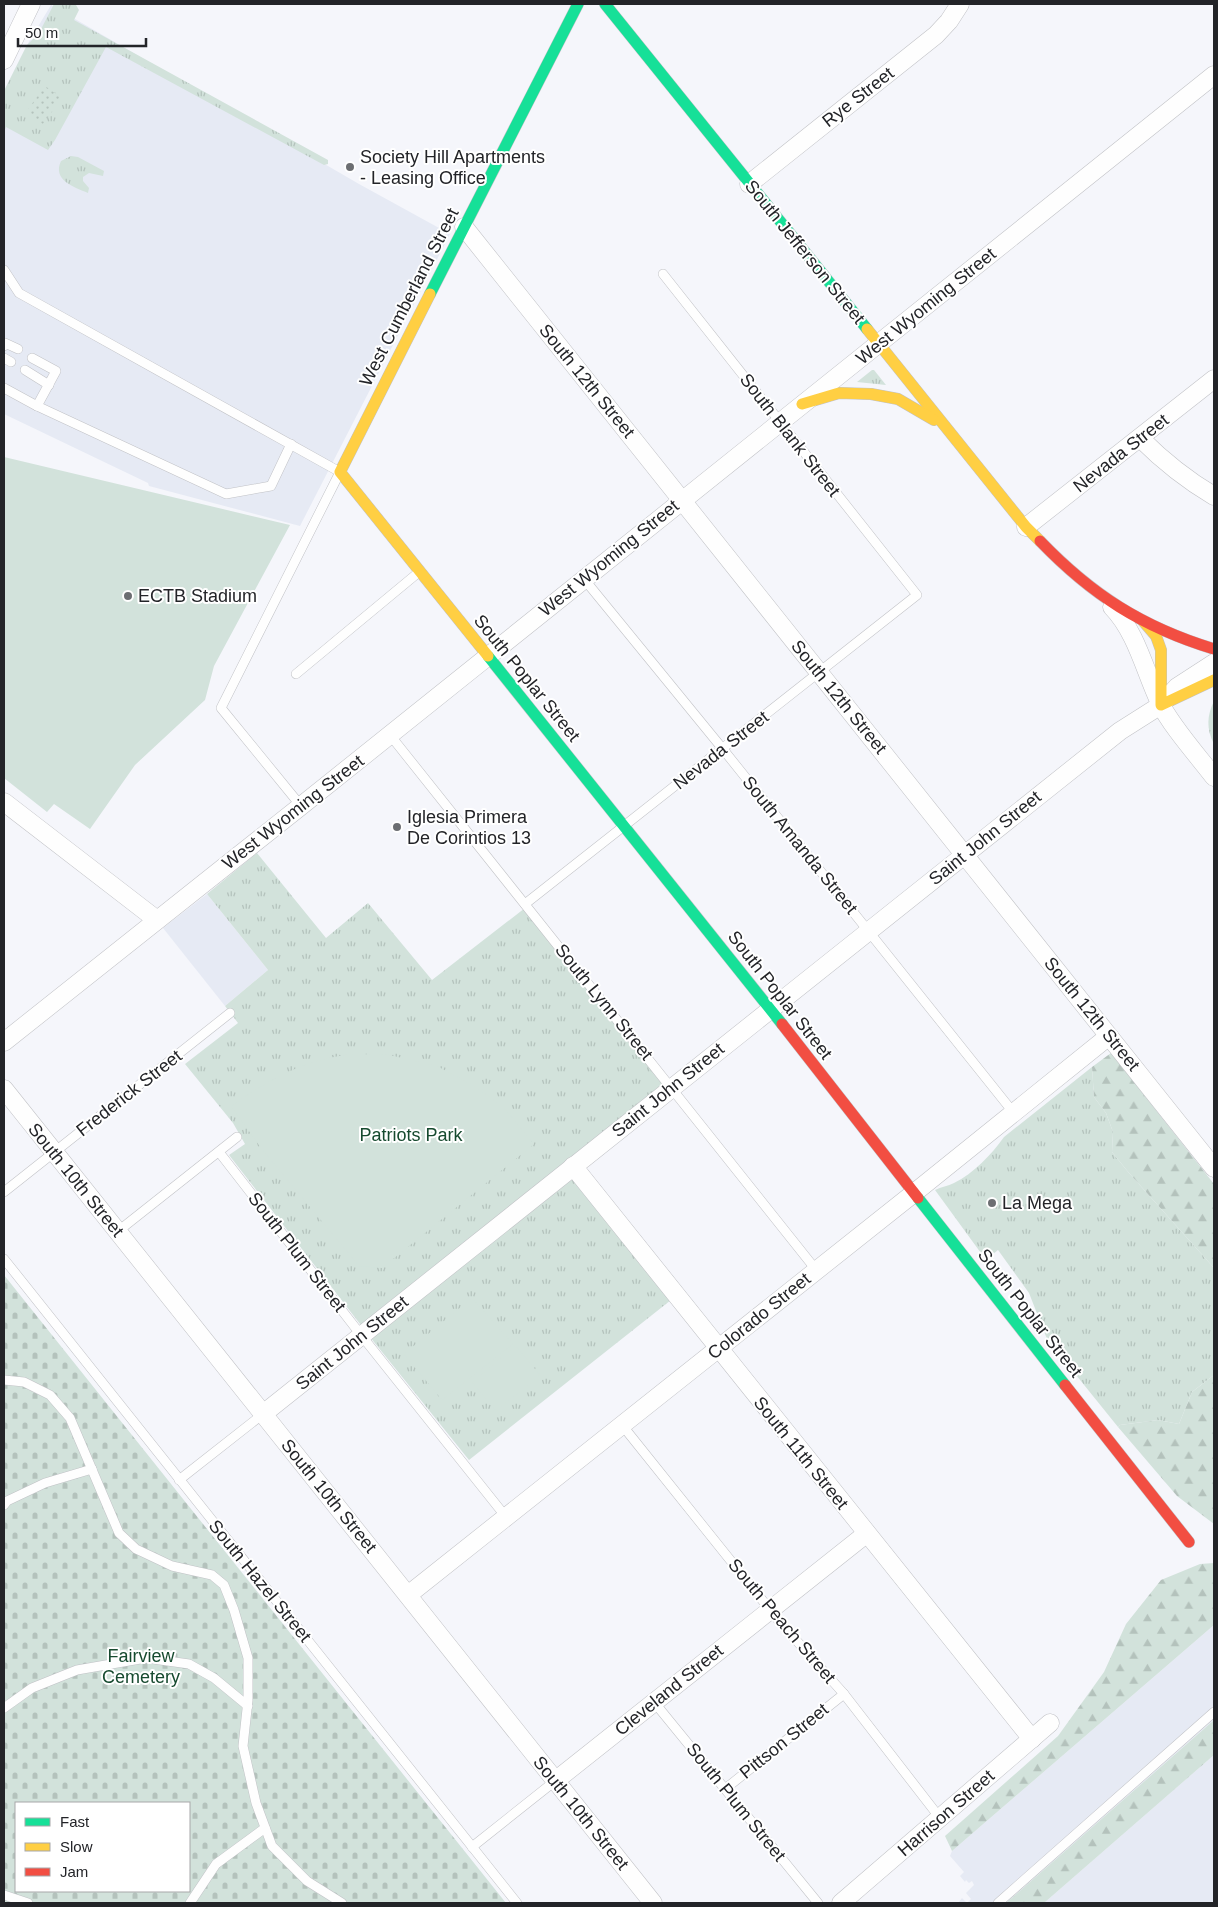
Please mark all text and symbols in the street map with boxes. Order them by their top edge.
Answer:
scale bar [18,15,145,47]
text: 50 m [25,24,58,41]
street label: Rye Street [818,63,898,131]
place label: Society Hill Apartments - Leasing Office [360,147,545,188]
marker: Society Hill Apartments - Leasing Office [344,161,356,173]
street label: South Jefferson Street [741,176,869,328]
street label: West Cumberland Street [355,205,463,389]
street label: West Wyoming Street [852,244,1000,368]
street label: South 12th Street [535,320,639,442]
street label: South Blank Street [736,370,844,500]
street label: Nevada Street [1070,410,1172,496]
street label: West Wyoming Street [535,496,683,620]
place label: ECTB Stadium [138,586,257,606]
marker: ECTB Stadium [122,590,134,602]
street label: South Poplar Street [470,611,584,745]
street label: South 12th Street [787,636,891,758]
street label: Nevada Street [670,707,772,793]
street label: West Wyoming Street [218,751,368,873]
street label: South Amanda Street [738,772,862,918]
street label: Saint John Street [925,787,1045,889]
place label: Iglesia Primera De Corintios 13 [407,807,531,848]
marker: Iglesia Primera De Corintios 13 [391,821,403,833]
street label: South Poplar Street [724,927,836,1063]
street label: South Lynn Street [551,940,657,1064]
street label: South 12th Street [1040,953,1144,1075]
street label: Saint John Street [608,1039,728,1141]
street label: Frederick Street [72,1046,186,1140]
street label: South 10th Street [24,1119,128,1241]
park label: Patriots Park [359,1125,464,1145]
street label: South Plum Street [244,1188,350,1316]
place label: La Mega [1002,1193,1073,1213]
marker: La Mega [986,1197,998,1209]
street label: South Poplar Street [974,1245,1086,1381]
street label: Colorado Street [704,1269,814,1363]
street label: Saint John Street [292,1292,412,1394]
street label: South 11th Street [750,1393,852,1513]
street label: South 10th Street [277,1435,381,1557]
street label: South Hazel Street [205,1516,315,1646]
street label: South Peach Street [724,1555,840,1687]
street label: Cleveland Street [611,1640,727,1740]
park label: Fairview Cemetery [102,1646,180,1687]
street label: Pittson Street [736,1699,832,1783]
street label: South Plum Street [682,1739,790,1865]
street label: South 10th Street [529,1752,633,1874]
street label: Harrison Street [894,1766,998,1860]
legend [15,1802,190,1892]
text: Fast [60,1813,90,1830]
text: Slow [60,1838,93,1855]
text: Jam [60,1863,88,1880]

